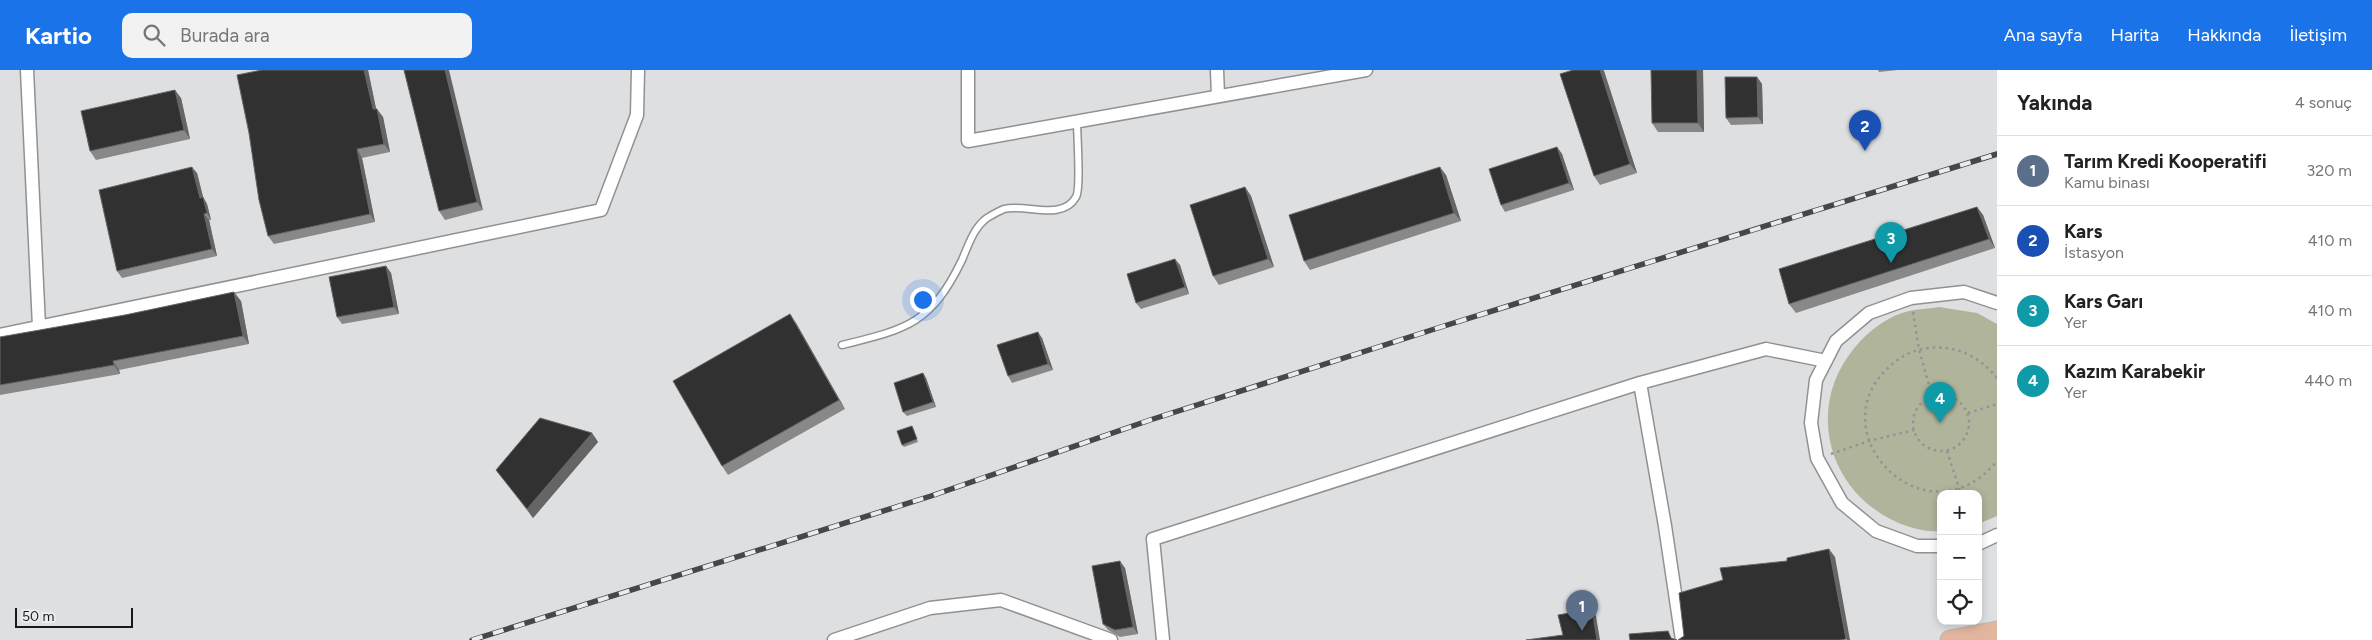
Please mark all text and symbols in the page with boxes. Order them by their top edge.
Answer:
search box [122,13,472,58]
text: Kartio [25,21,92,50]
icon: search [140,21,168,49]
text: Burada ara [180,24,270,47]
text: Ana sayfa [2004,24,2082,46]
text: Harita [2110,24,2159,46]
text: Hakkında [2187,24,2261,46]
text: İletişim [2289,24,2347,46]
text: Yakında [2017,90,2092,115]
text: 4 sonuç [2295,93,2352,112]
pin: 2 [1849,110,1881,151]
text: Tarım Kredi Kooperatifi [2064,150,2267,173]
text: 1 [2030,161,2036,180]
text: 320 m [2307,161,2352,180]
text: Kamu binası [2064,173,2150,192]
text: Kars [2064,220,2102,243]
pin: 3 [1875,222,1907,263]
text: 2 [2028,231,2038,250]
text: 410 m [2308,231,2352,250]
text: İstasyon [2064,243,2124,262]
your location [910,287,936,313]
text: Kars Garı [2064,290,2143,313]
text: 3 [2029,301,2037,320]
text: 410 m [2308,301,2352,320]
text: Yer [2064,313,2087,332]
text: Kazım Karabekir [2064,360,2205,383]
text: 4 [2028,371,2038,390]
text: 440 m [2304,371,2352,390]
pin: 4 [1924,382,1956,423]
text: Yer [2064,383,2087,402]
map controls [1937,490,1982,625]
button: + [1937,490,1982,535]
button: − [1937,535,1982,580]
button: locate [1937,580,1982,625]
pin: 1 [1566,590,1598,631]
scale bar [15,605,132,628]
text: 50 m [22,608,54,625]

